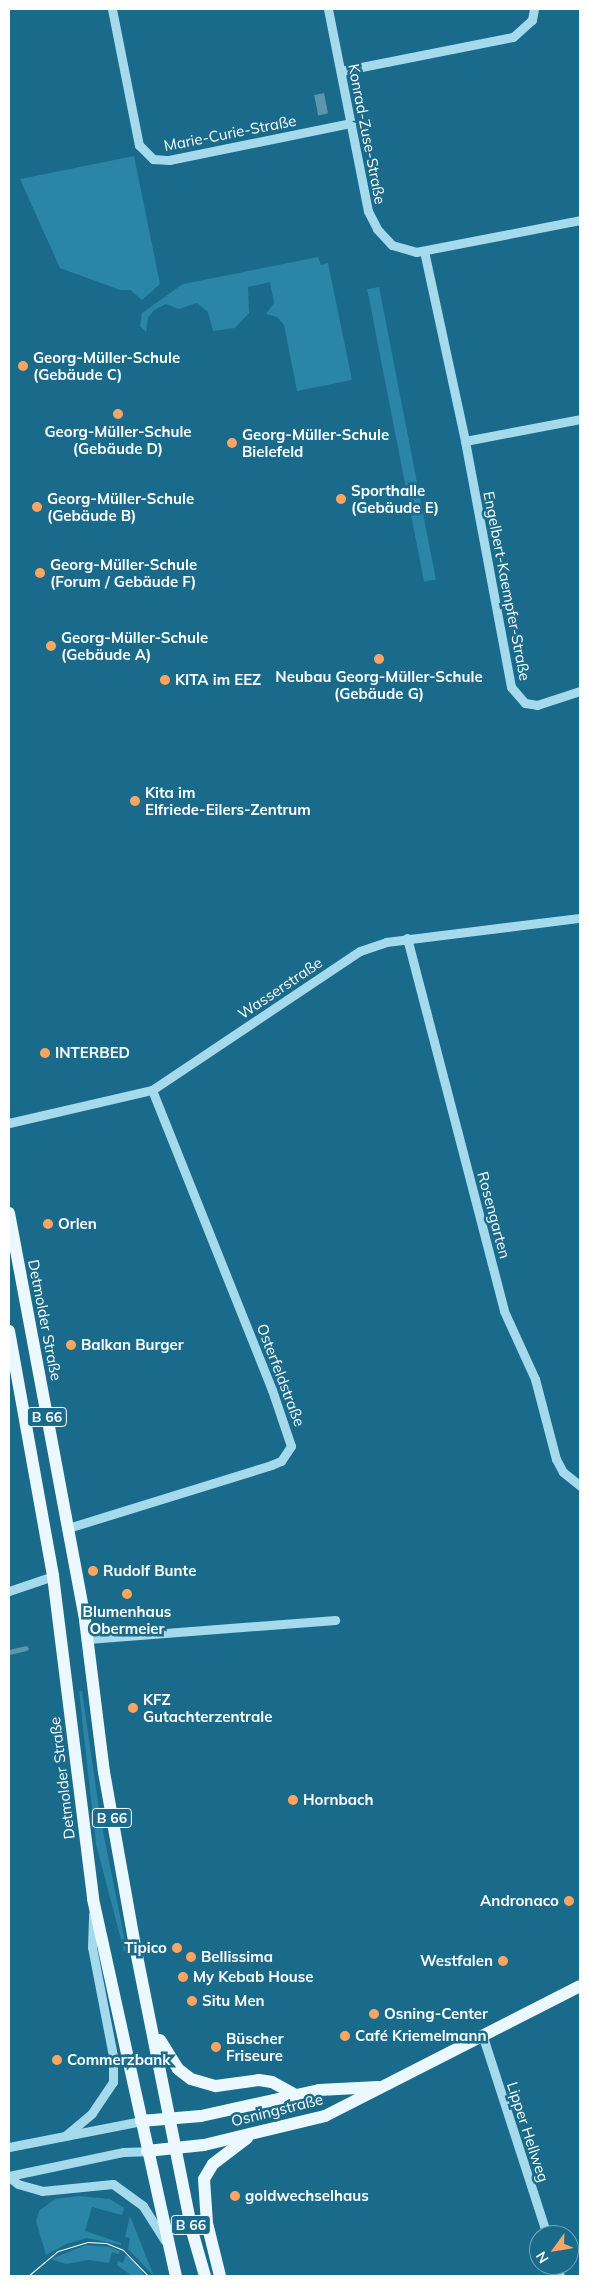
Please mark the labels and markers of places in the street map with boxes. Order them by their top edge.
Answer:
place label: Georg-Müller-Schule (Gebäude C) [33,348,180,383]
marker: Georg-Müller-Schule (Gebäude C) [17,360,29,372]
marker: Georg-Müller-Schule (Gebäude D) [112,408,124,420]
place label: Georg-Müller-Schule (Gebäude D) [44,422,192,457]
place label: Georg-Müller-Schule Bielefeld [242,425,389,460]
marker: Georg-Müller-Schule Bielefeld [226,437,238,449]
place label: Sporthalle (Gebäude E) [351,481,439,516]
place label: Georg-Müller-Schule (Gebäude B) [47,489,194,524]
marker: Sporthalle (Gebäude E) [335,493,347,505]
marker: Georg-Müller-Schule (Gebäude B) [31,501,43,513]
place label: Georg-Müller-Schule (Forum / Gebäude F) [50,555,197,590]
marker: Georg-Müller-Schule (Forum / Gebäude F) [34,567,46,579]
place label: Georg-Müller-Schule (Gebäude A) [61,628,208,663]
marker: Georg-Müller-Schule (Gebäude A) [45,640,57,652]
marker: Neubau Georg-Müller-Schule (Gebäude G) [373,653,385,665]
place label: Neubau Georg-Müller-Schule (Gebäude G) [275,667,483,702]
place label: KITA im EEZ [175,671,261,689]
marker: KITA im EEZ [159,674,171,686]
place label: Kita im Elfriede-Eilers-Zentrum [145,783,311,818]
marker: Kita im Elfriede-Eilers-Zentrum [129,795,141,807]
place label: INTERBED [55,1044,130,1062]
marker: INTERBED [39,1047,51,1059]
place label: Orlen [58,1215,97,1233]
marker: Orlen [42,1218,54,1230]
place label: Balkan Burger [81,1336,184,1354]
marker: Balkan Burger [65,1339,77,1351]
place label: Rudolf Bunte [103,1562,196,1580]
marker: Rudolf Bunte [87,1565,99,1577]
marker: Blumenhaus Obermeier [121,1588,133,1600]
place label: Blumenhaus Obermeier [83,1602,171,1637]
place label: KFZ Gutachterzentrale [143,1690,272,1725]
marker: KFZ Gutachterzentrale [127,1702,139,1714]
place label: Hornbach [303,1791,374,1809]
marker: Hornbach [287,1794,299,1806]
place label: Andronaco [480,1892,559,1910]
marker: Andronaco [563,1895,575,1907]
place label: Tipico [124,1939,167,1957]
marker: Tipico [171,1942,183,1954]
place label: Bellissima [201,1948,273,1966]
marker: Bellissima [185,1951,197,1963]
place label: Westfalen [420,1952,493,1970]
marker: Westfalen [497,1955,509,1967]
place label: My Kebab House [193,1968,313,1986]
marker: My Kebab House [177,1971,189,1983]
place label: Situ Men [202,1992,265,2010]
marker: Situ Men [186,1995,198,2007]
place label: Osning-Center [384,2005,488,2023]
marker: Osning-Center [368,2008,380,2020]
place label: Café Kriemelmann [355,2027,486,2045]
place label: Büscher Friseure [226,2029,284,2064]
marker: Café Kriemelmann [339,2030,351,2042]
marker: Büscher Friseure [210,2041,222,2053]
place label: Commerzbank [67,2051,171,2069]
marker: Commerzbank [51,2054,63,2066]
place label: goldwechselhaus [245,2187,369,2205]
marker: goldwechselhaus [229,2190,241,2202]

